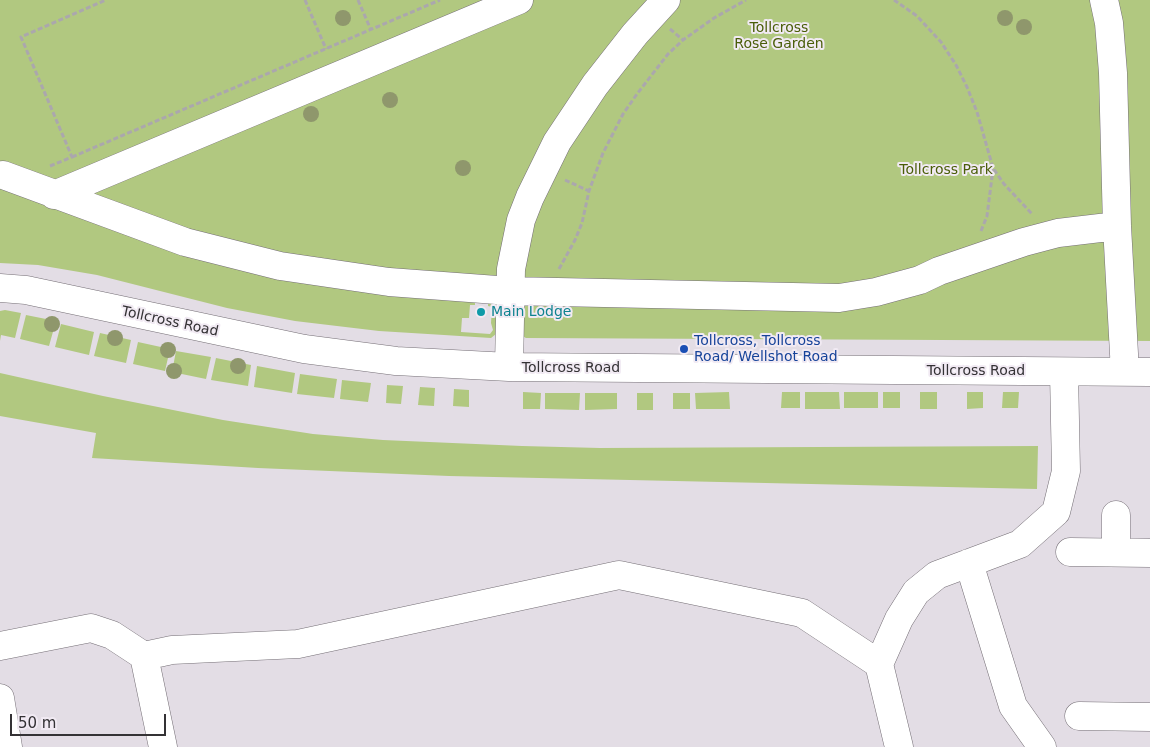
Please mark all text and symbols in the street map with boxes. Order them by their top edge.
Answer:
park label: Tollcross Rose Garden [734,20,824,52]
park label: Tollcross Park [899,162,993,178]
street label: Tollcross Road [120,304,220,340]
place label: Main Lodge [491,304,571,320]
marker: Main Lodge [475,306,487,318]
place label: Tollcross, Tollcross Road/ Wellshot Road [694,333,838,366]
marker: Tollcross, Tollcross Road/ Wellshot Road [678,343,690,355]
street label: Tollcross Road [522,360,620,376]
street label: Tollcross Road [927,363,1025,379]
scale bar [12,704,169,736]
text: 50 m [18,714,56,732]

